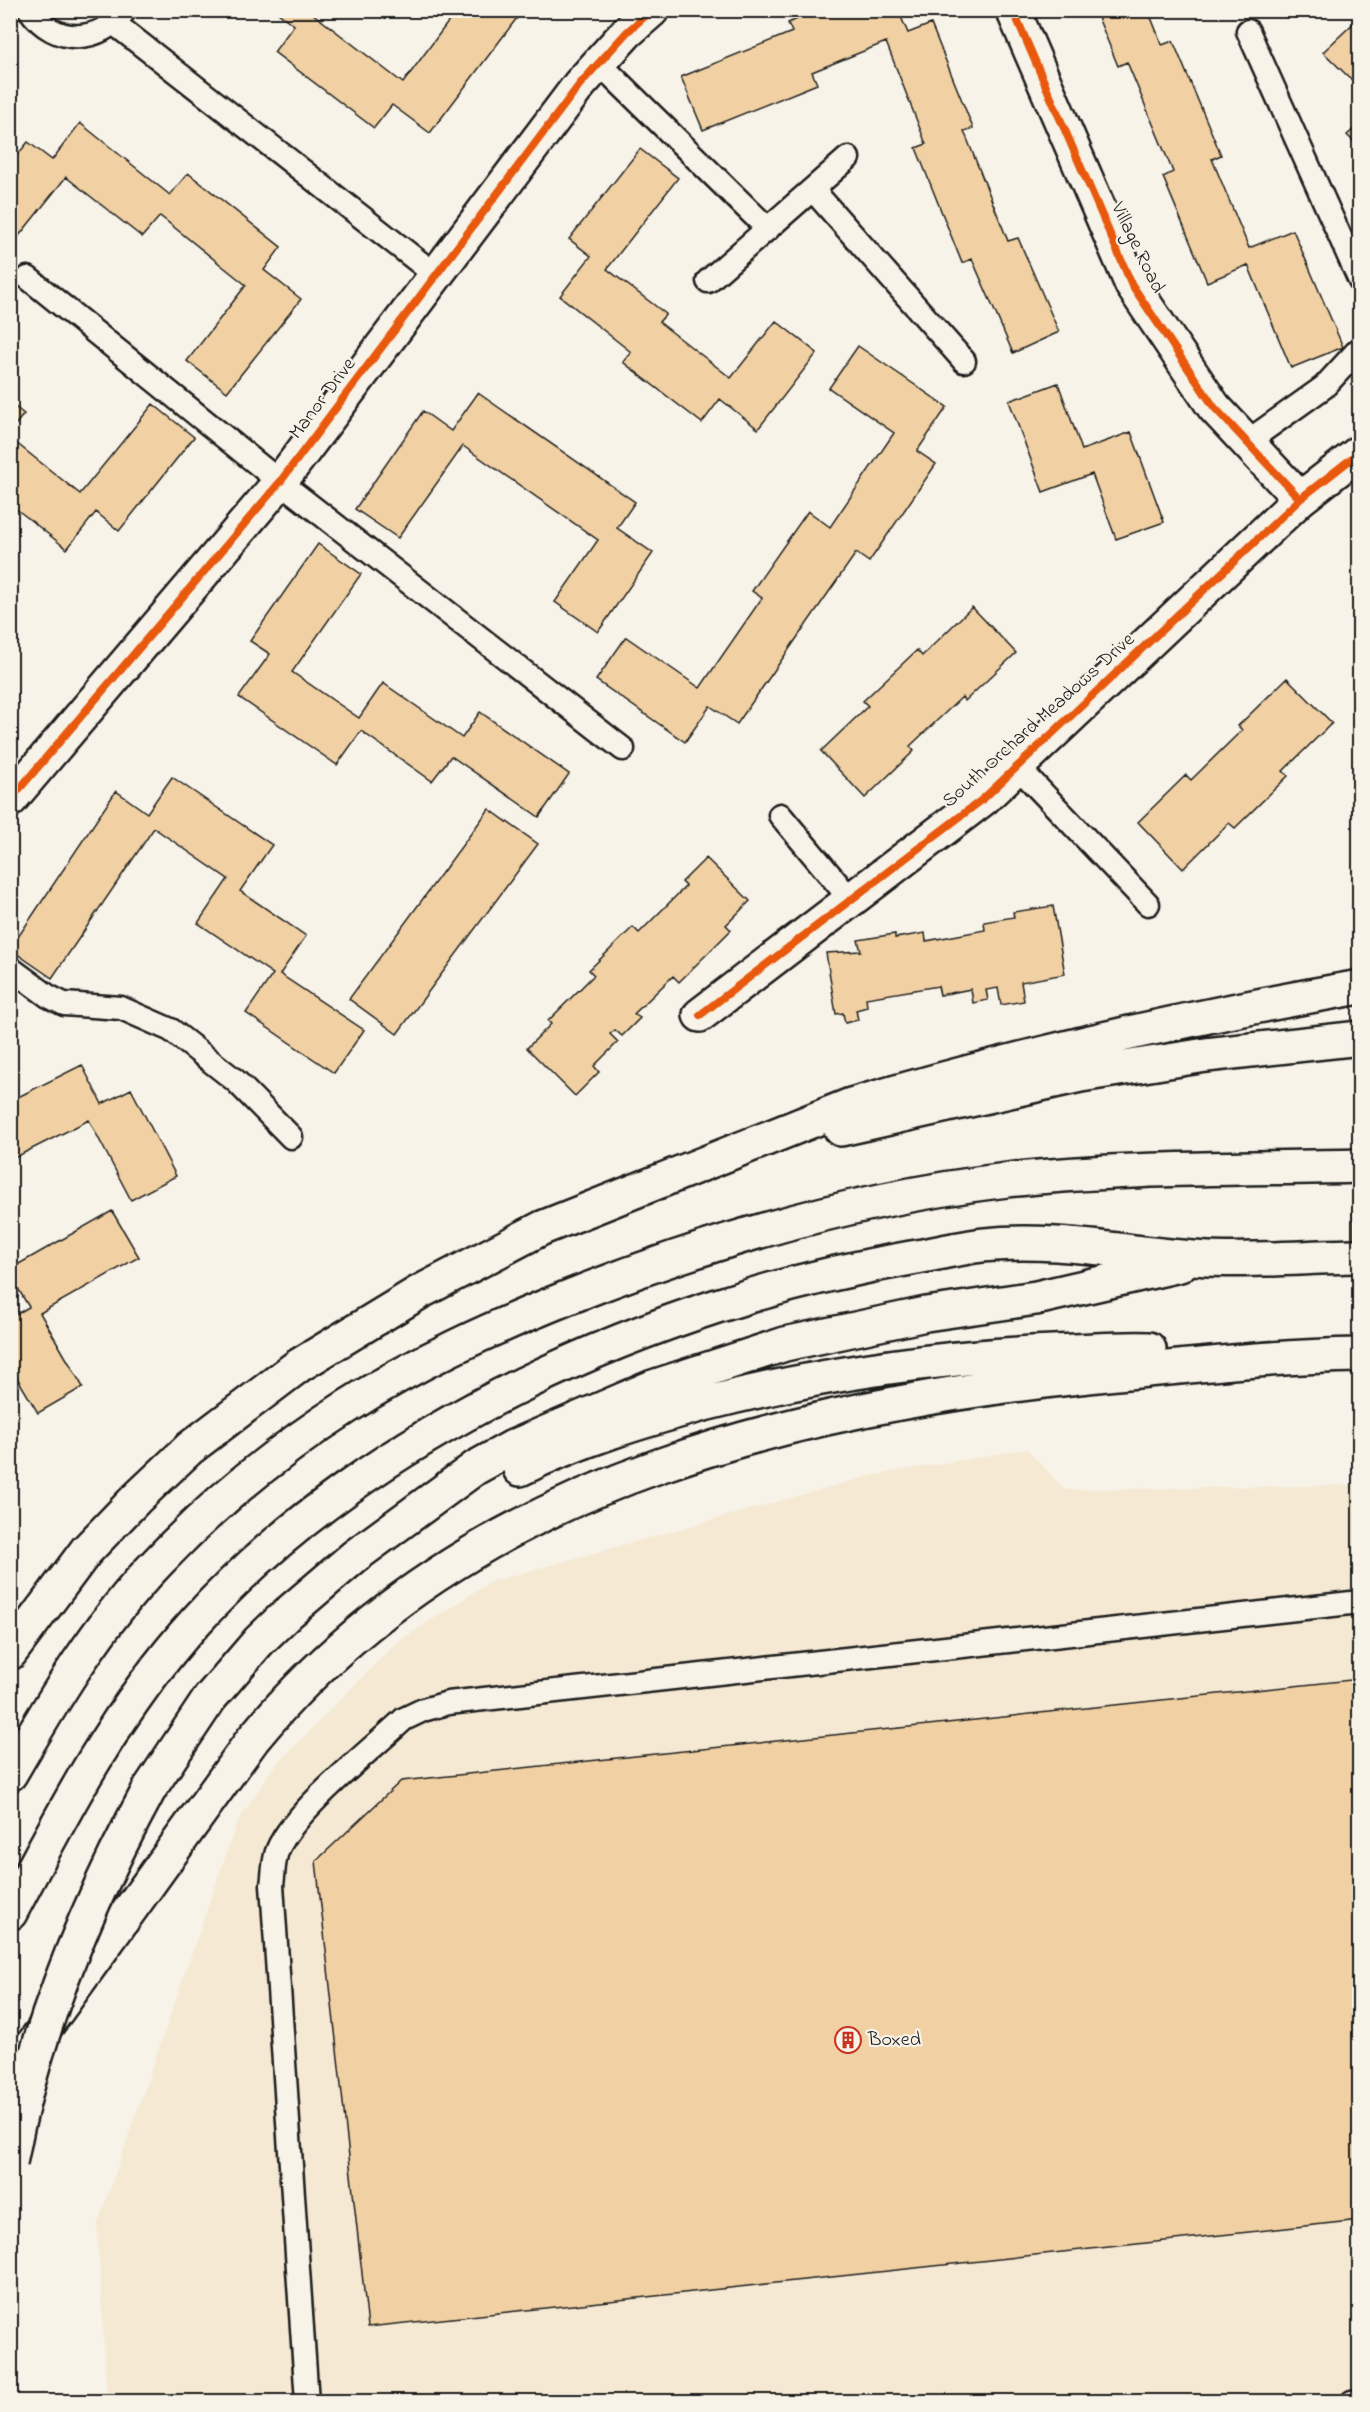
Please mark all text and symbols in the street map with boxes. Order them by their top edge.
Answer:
street label: Village Road [1101,197,1172,299]
street label: Manor Drive [282,352,364,446]
street label: South Orchard Meadows Drive [936,626,1142,816]
building icon: Boxed [833,2025,863,2055]
place label: Boxed [867,2026,921,2055]

